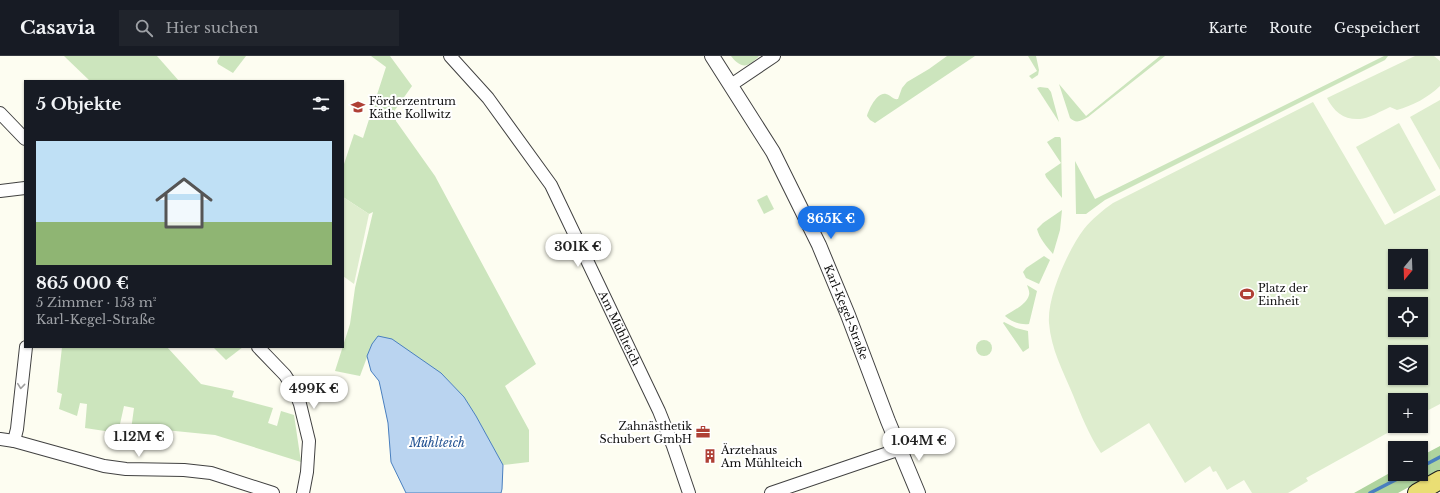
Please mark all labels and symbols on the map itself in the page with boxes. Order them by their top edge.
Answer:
place label: Förderzentrum Käthe Kollwitz [369,94,456,121]
school or university icon: Förderzentrum Käthe Kollwitz [350,99,366,115]
pin: 865K € [798,206,864,240]
pin: 301K € [545,234,611,268]
north arrow [1388,249,1428,289]
street label: Karl-Kegel-Straße [821,263,871,362]
place label: Platz der Einheit [1258,281,1308,308]
sports icon: Platz der Einheit [1239,286,1255,302]
street label: Am Mühlteich [595,288,644,369]
pin: 499K € [281,376,347,410]
one-way arrow [17,383,26,389]
place label: Zahnästhetik Schubert GmbH [600,419,692,446]
pin: 1.12M € [102,424,176,458]
office icon: Zahnästhetik Schubert GmbH [695,424,711,440]
pin: 1.04M € [882,428,956,462]
water label: Mühlteich [408,435,465,450]
place label: Ärztehaus Am Mühlteich [720,443,803,470]
building icon: Ärztehaus Am Mühlteich [702,448,718,464]

